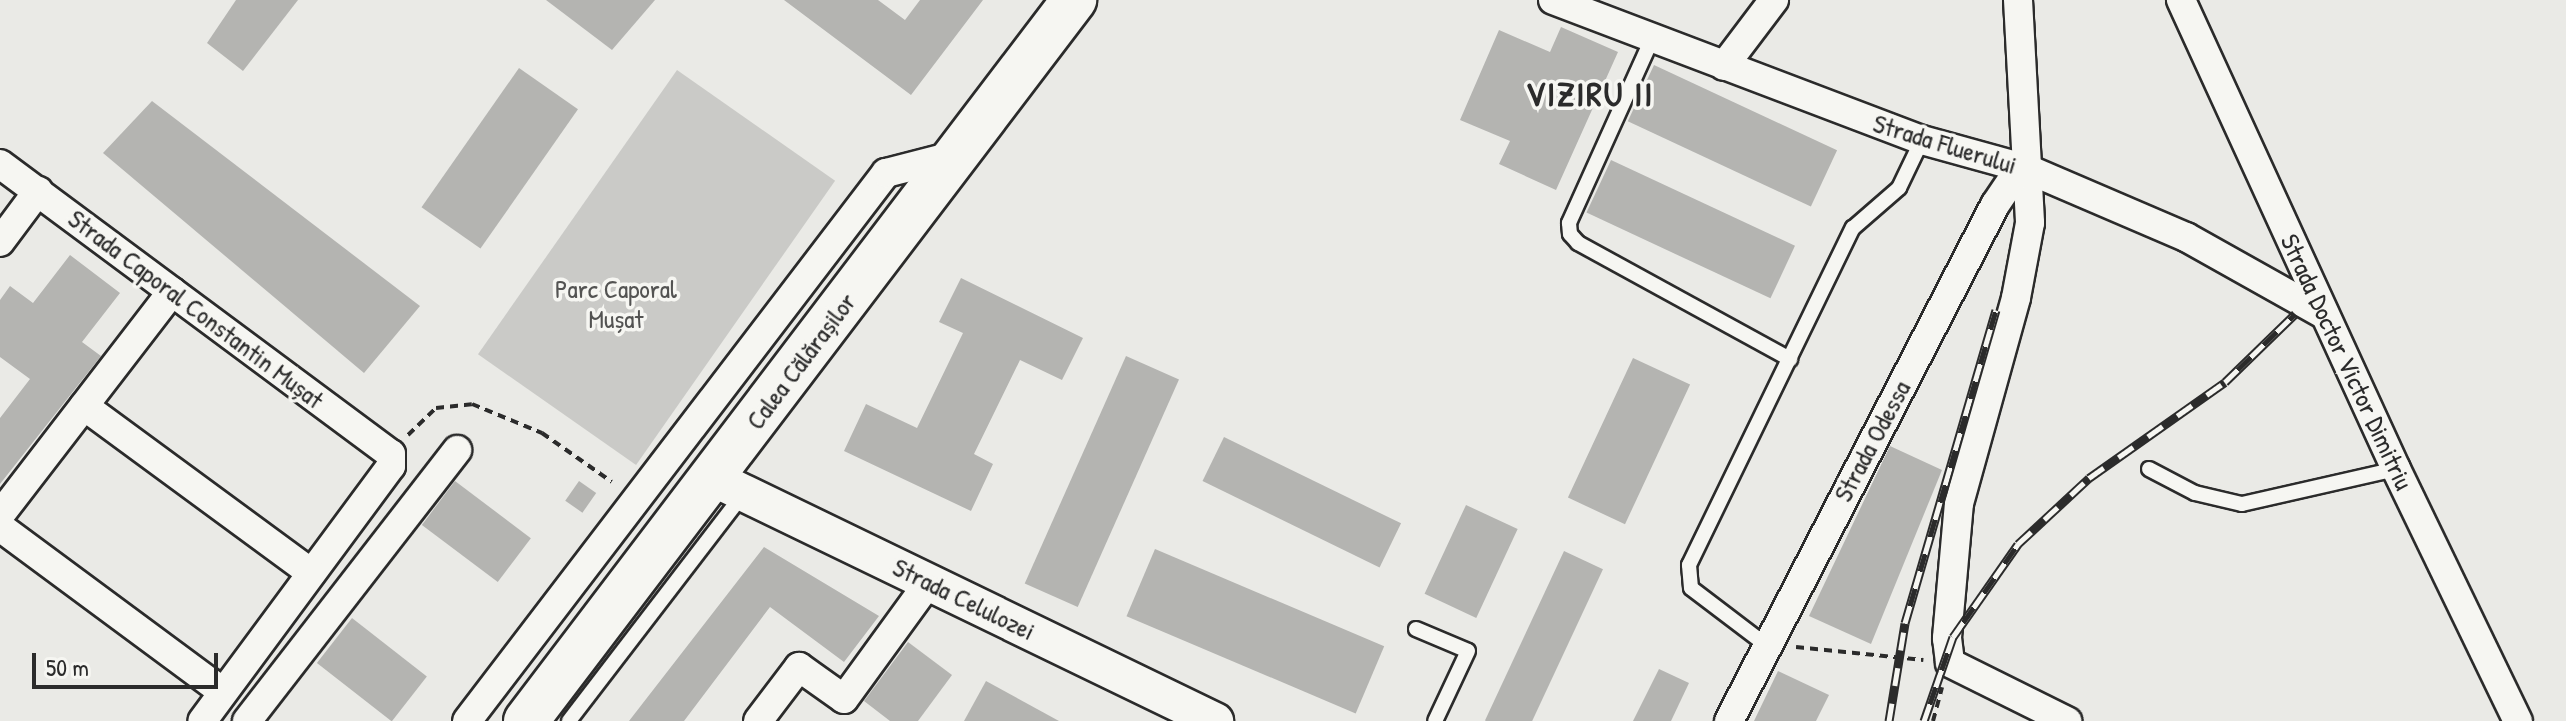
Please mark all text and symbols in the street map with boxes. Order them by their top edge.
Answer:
district label: VIZIRU II [1526,75,1654,115]
street label: Strada Fluerului [1870,107,2020,181]
street label: Strada Caporal Constantin Mușat [62,203,330,415]
street label: Strada Doctor Victor Dimitriu [2274,229,2420,495]
park label: Parc Caporal Mușat [555,273,677,334]
street label: Calea Călărașilor [740,287,862,435]
street label: Strada Odessa [1827,375,1917,507]
street label: Strada Celulozei [888,551,1040,647]
scale bar [36,637,222,687]
text: 50 m [46,651,89,683]

